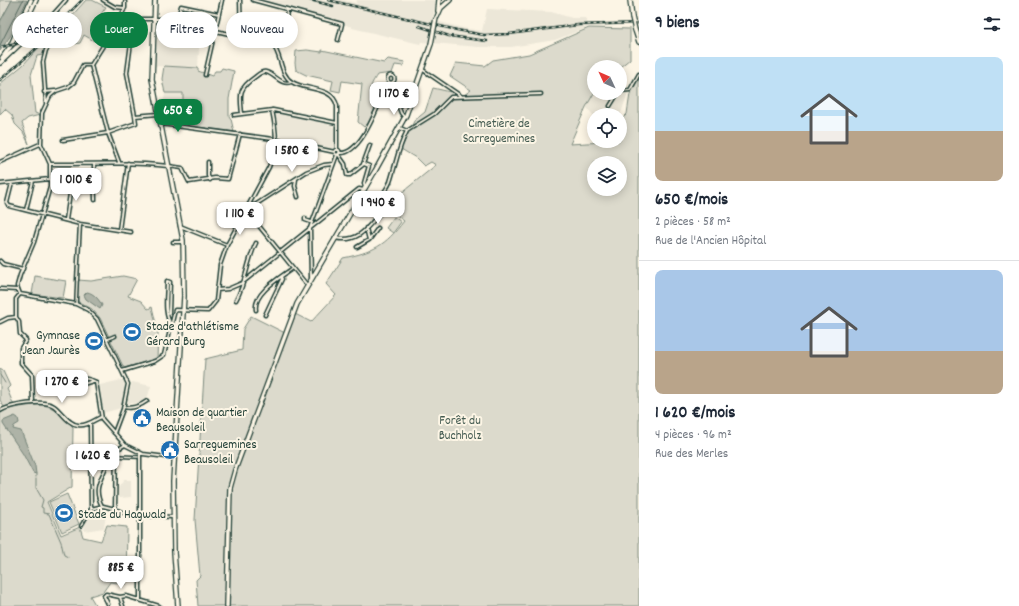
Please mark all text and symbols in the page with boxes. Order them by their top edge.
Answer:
chip: Acheter [12,12,82,48]
chip: Louer [90,12,148,48]
chip: Filtres [156,12,218,48]
chip: Nouveau [226,12,298,48]
text: 9 biens [655,12,700,36]
icon: filters [981,13,1003,35]
north arrow [587,60,627,100]
map controls [587,60,627,196]
pin: 1 170 € [357,82,431,116]
icon: home [793,83,865,155]
text: 1 170 € [379,85,409,104]
pin: 650 € [150,99,206,133]
text: 650 € [163,102,193,121]
button: locate [587,108,627,148]
park label: Cimetière de Sarreguemines [463,115,535,149]
pin: 1 580 € [255,139,329,173]
text: 1 580 € [275,142,309,161]
button: layers [587,156,627,196]
pin: 1 010 € [39,168,113,202]
text: 1 010 € [59,171,93,190]
text: 650 €/mois [655,189,728,213]
pin: 1 940 € [341,191,415,225]
text: 1 940 € [361,194,395,213]
pin: 1 110 € [203,202,277,236]
text: 1 110 € [226,205,254,224]
text: 2 pièces · 58 m² [655,213,731,232]
text: Rue de l'Ancien Hôpital [655,232,766,251]
icon: home [793,296,865,368]
place label: Stade d'athlétisme Gérard Burg [146,318,239,352]
sports icon: Stade d'athlétisme Gérard Burg [121,321,143,343]
place label: Gymnase Jean Jaurès [22,327,80,361]
sports icon: Gymnase Jean Jaurès [83,330,105,352]
pin: 1 270 € [25,370,99,404]
text: 1 270 € [45,373,79,392]
text: 1 620 €/mois [655,402,735,426]
place label: Maison de quartier Beausoleil [156,404,247,438]
public building icon: Maison de quartier Beausoleil [131,407,153,429]
park label: Forêt du Buchholz [439,412,481,446]
text: 4 pièces · 96 m² [655,426,732,445]
place label: Sarreguemines Beausoleil [184,436,257,470]
public building icon: Sarreguemines Beausoleil [159,439,181,461]
pin: 1 620 € [56,444,130,478]
text: Rue des Merles [655,445,728,464]
text: 1 620 € [75,447,111,466]
sports icon: Stade du Hagwald [53,502,75,524]
place label: Stade du Hagwald [78,506,166,525]
pin: 885 € [93,556,149,590]
text: 885 € [108,559,134,578]

